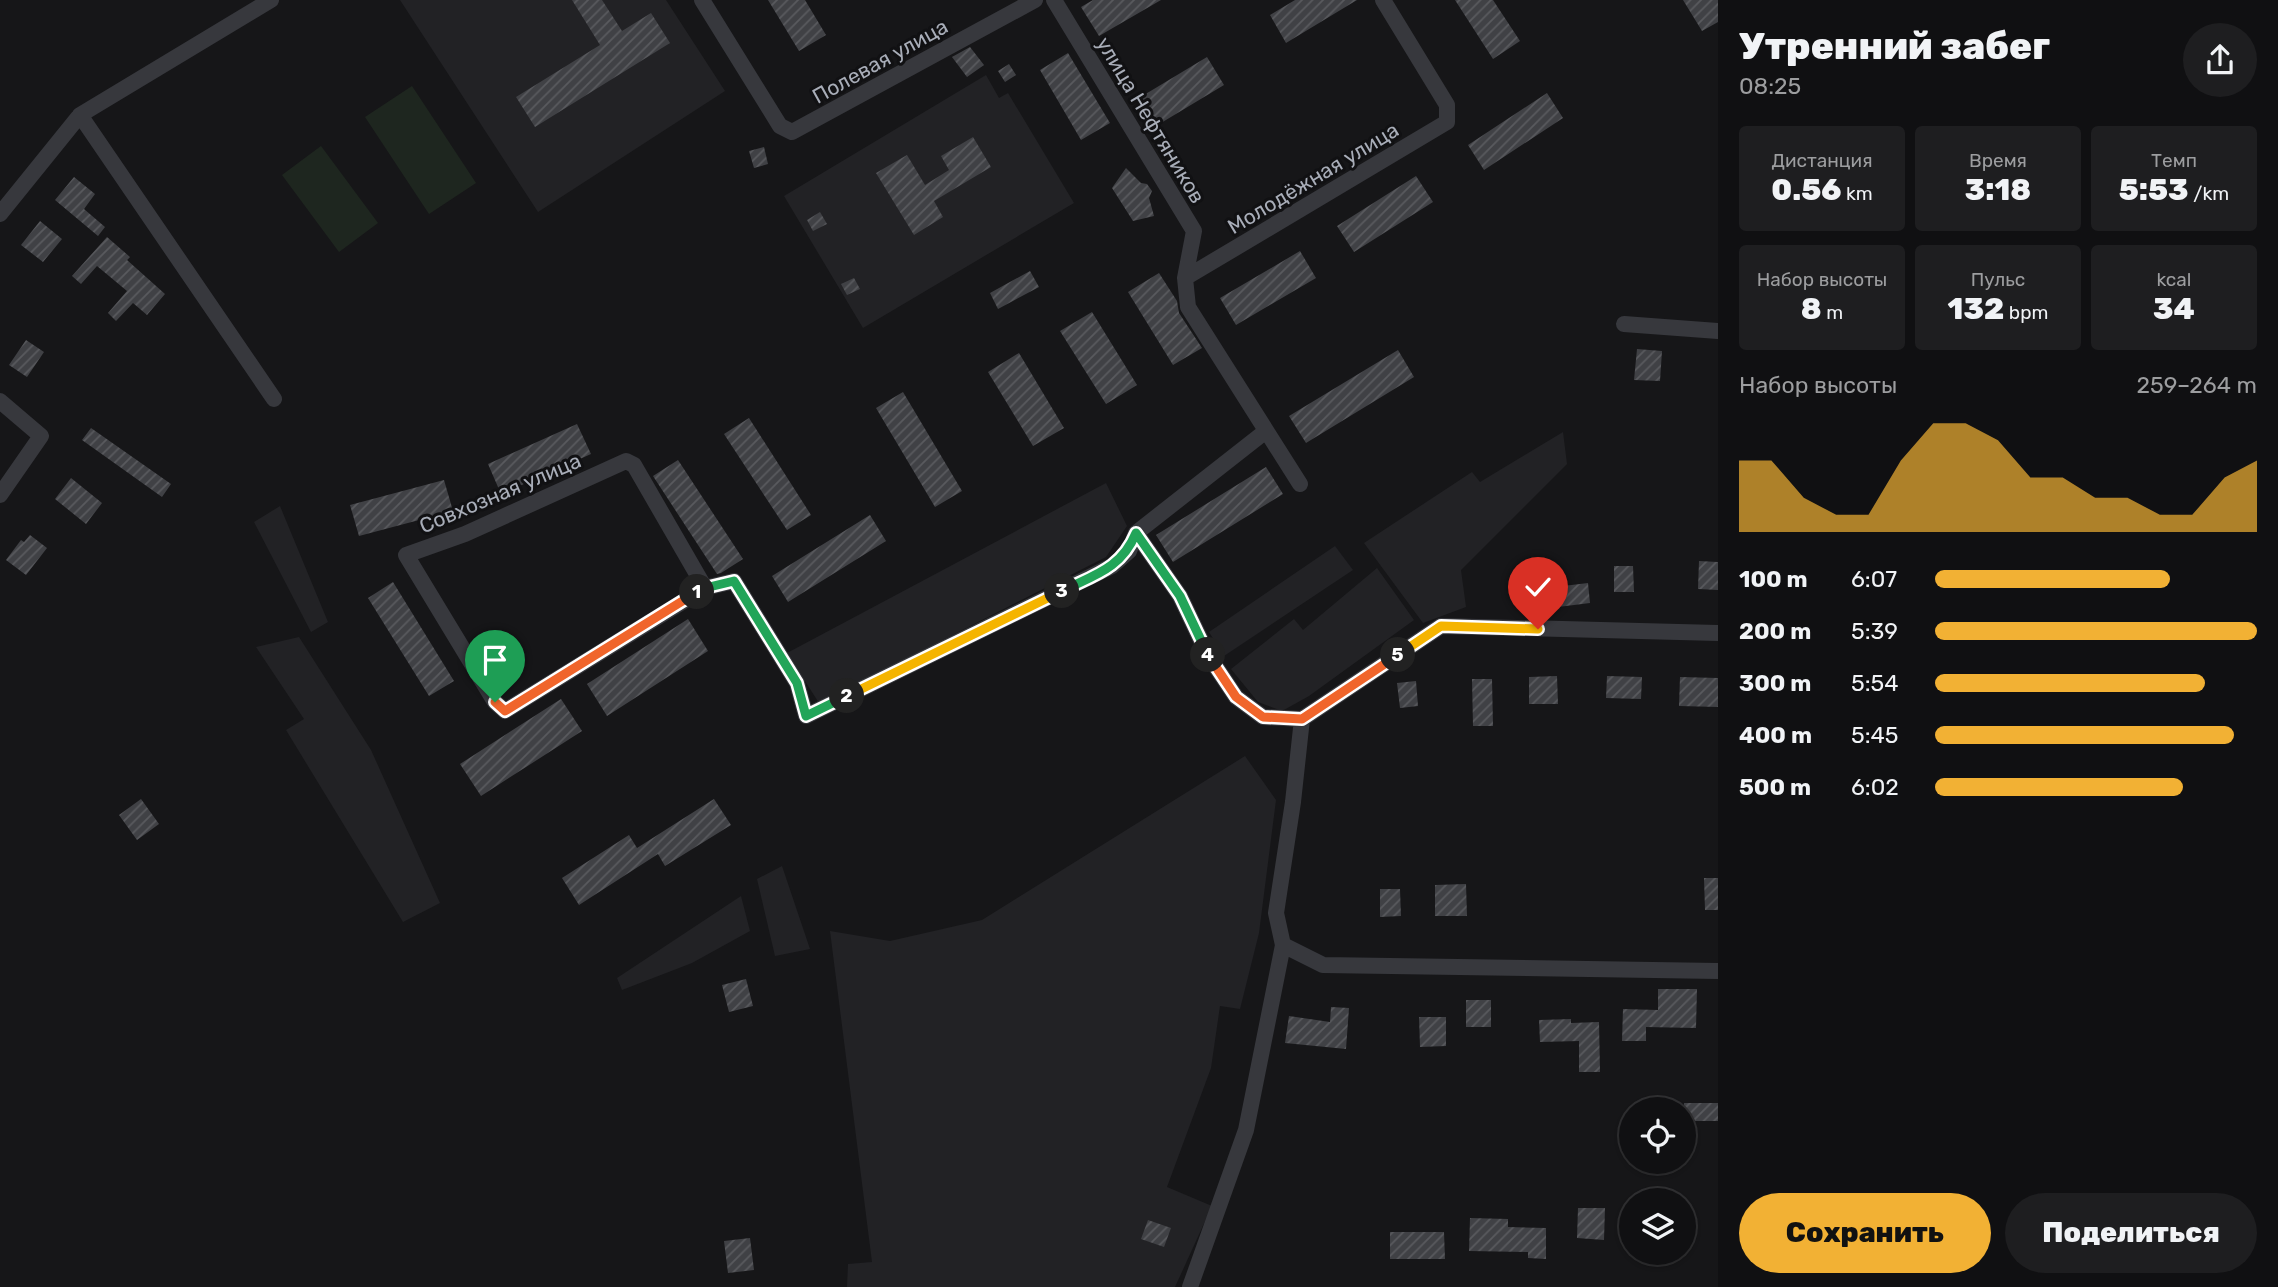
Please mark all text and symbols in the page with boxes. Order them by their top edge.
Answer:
street label: Полевая улица [808,13,952,109]
text: Утренний забег [1739,23,2050,69]
button: share [2183,23,2257,97]
street label: улица Нефтяников [1091,32,1211,208]
text: 08:25 [1739,72,1801,100]
street label: Молодёжная улица [1223,117,1403,239]
text: Дистанция [1772,149,1872,172]
text: Время [1969,149,2027,172]
text: Темп [2151,149,2197,172]
text: 0.56 [1771,172,1841,208]
text: 3:18 [1965,172,2031,208]
text: 5:53 [2119,172,2189,208]
text: km [1841,182,1873,205]
text: /km [2189,182,2229,205]
text: Набор высоты [1757,268,1887,291]
text: Пульс [1971,268,2025,291]
text: kcal [2157,268,2191,291]
text: 8 [1801,291,1822,327]
text: 132 [1948,291,2004,327]
text: 34 [2153,291,2195,327]
text: m [1822,301,1843,324]
text: bpm [2004,301,2048,324]
text: Набор высоты [1739,371,1897,399]
text: 259–264 m [2137,371,2257,399]
street label: Совхозная улица [415,448,585,538]
pin [1508,557,1568,629]
text: 100 m [1739,565,1808,593]
text: 6:07 [1851,565,1897,593]
icon: check [1519,568,1557,606]
pin: 1 [680,574,714,610]
pin: 3 [1044,574,1080,608]
text: 3 [1055,579,1068,602]
text: 1 [692,580,701,603]
text: 200 m [1739,617,1811,645]
text: 5:39 [1851,617,1898,645]
pin [465,630,525,702]
pin: 4 [1190,638,1226,672]
pin: 5 [1380,638,1416,672]
icon: arrive [476,641,514,679]
text: 4 [1201,643,1214,666]
text: 5 [1391,643,1404,666]
text: 300 m [1739,669,1811,697]
text: 5:54 [1851,669,1899,697]
pin: 2 [830,678,864,714]
text: 2 [840,684,853,707]
text: 400 m [1739,721,1812,749]
text: 5:45 [1851,721,1899,749]
text: 500 m [1739,773,1811,801]
text: 6:02 [1851,773,1899,801]
map controls [1619,1097,1696,1265]
button: locate [1619,1097,1696,1174]
button: layers [1619,1188,1696,1265]
button: Сохранить [1739,1193,1991,1273]
button: Поделиться [2005,1193,2257,1273]

